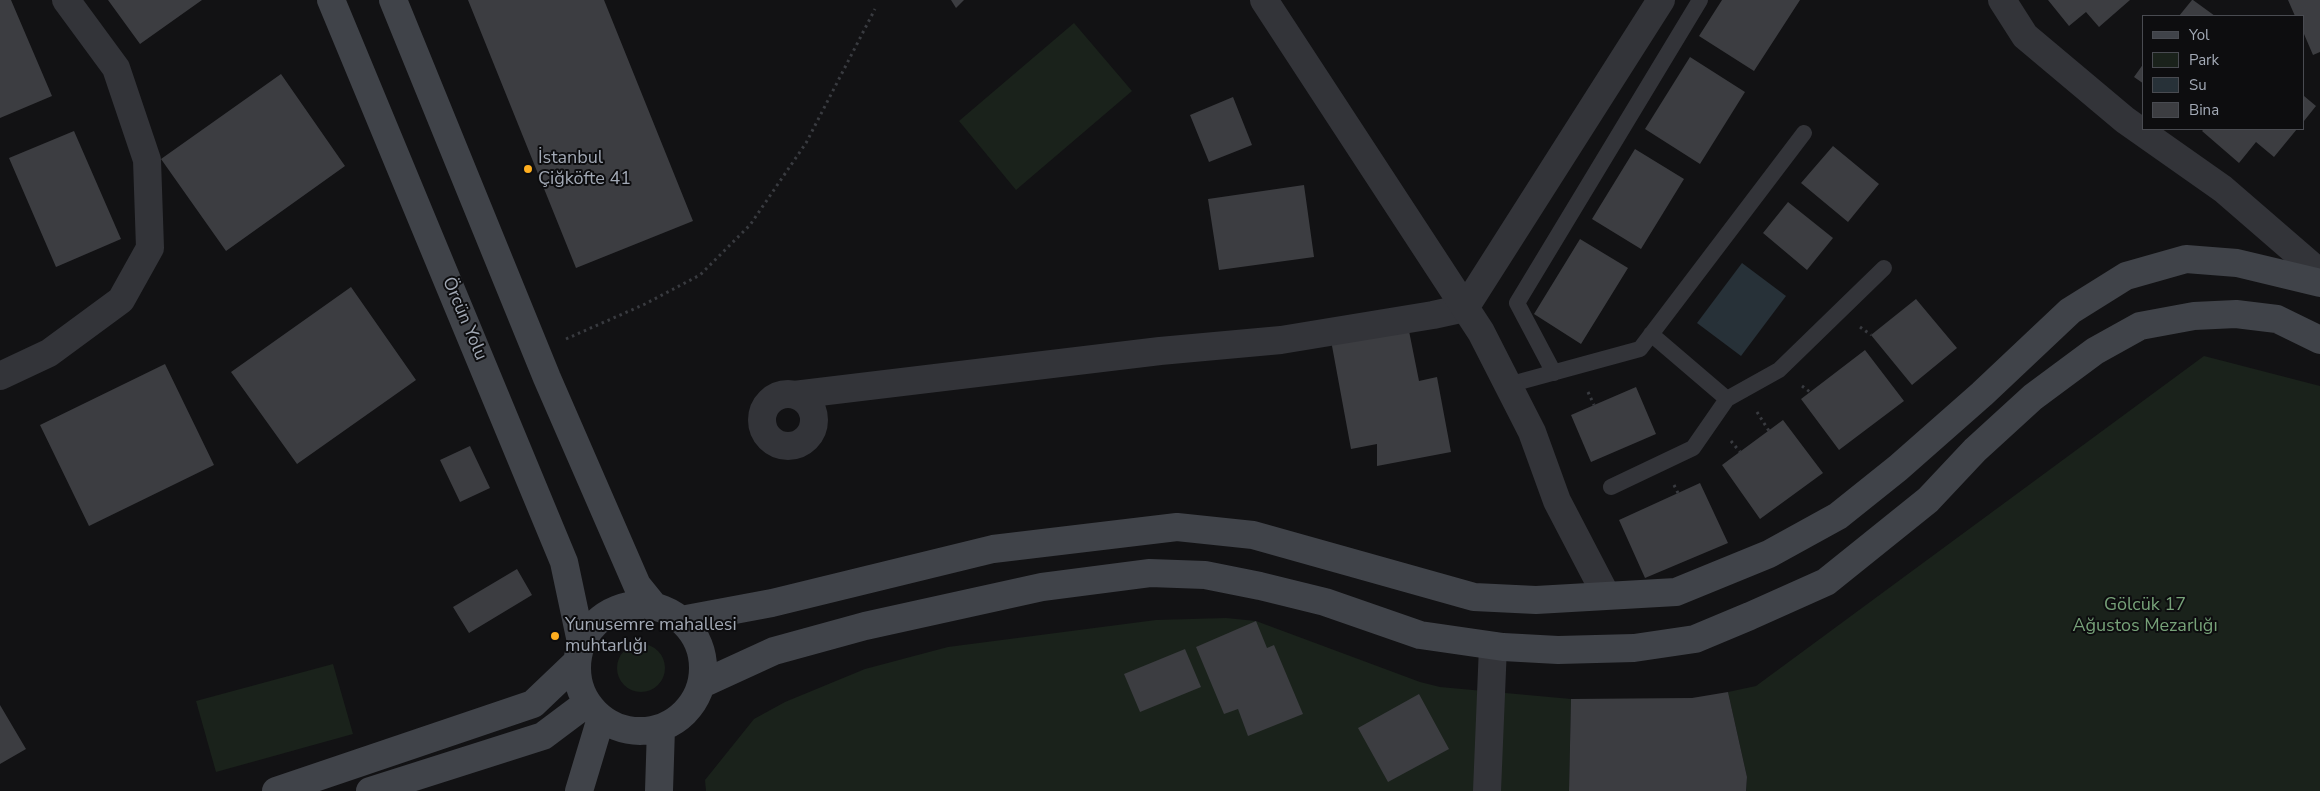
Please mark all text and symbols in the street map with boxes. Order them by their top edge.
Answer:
legend [2142,15,2305,130]
text: Yol [2189,25,2210,45]
text: Park [2189,50,2219,70]
text: Su [2189,75,2207,95]
text: Bina [2189,100,2219,120]
place label: İstanbul Çiğköfte 41 [538,148,631,190]
marker: İstanbul Çiğköfte 41 [522,163,534,175]
street label: Örcün Yolu [437,274,491,364]
park label: Gölcük 17 Ağustos Mezarlığı [2072,595,2218,638]
place label: Yunusemre mahallesi muhtarlığı [565,615,737,658]
marker: Yunusemre mahallesi muhtarlığı [549,630,561,642]

